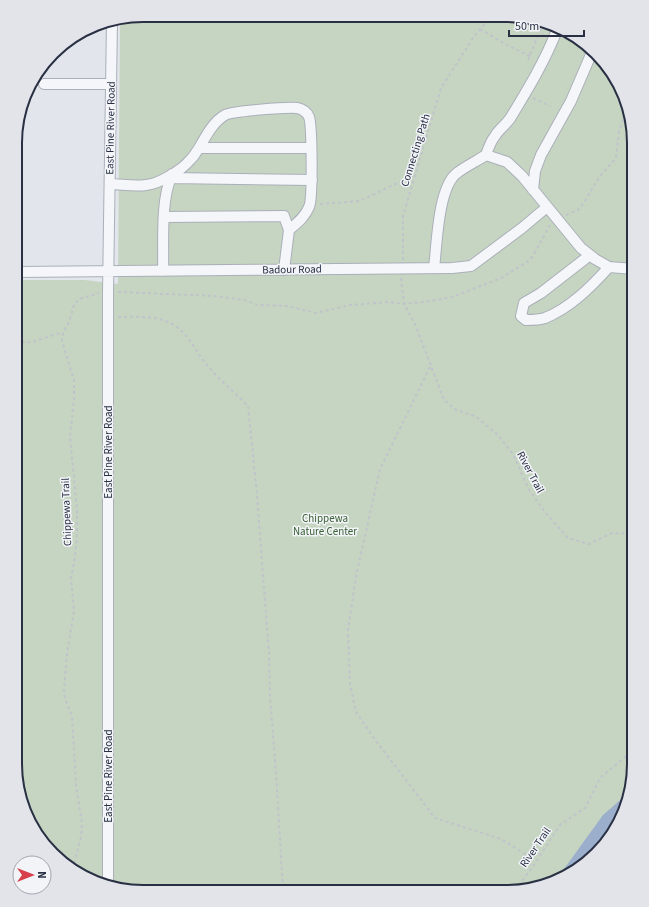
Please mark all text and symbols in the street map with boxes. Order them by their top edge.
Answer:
scale bar [509,12,584,38]
text: 50 m [515,18,539,35]
street label: East Pine River Road [102,81,119,175]
street label: Connecting Path [397,112,434,189]
street label: Badour Road [262,261,322,278]
street label: East Pine River Road [101,405,116,499]
street label: River Trail [513,449,548,496]
street label: Chippewa Trail [58,477,75,546]
park label: Chippewa Nature Center [293,511,357,539]
street label: East Pine River Road [101,729,116,823]
street label: River Trail [516,824,554,870]
north arrow [12,855,52,895]
text: N [34,871,49,879]

